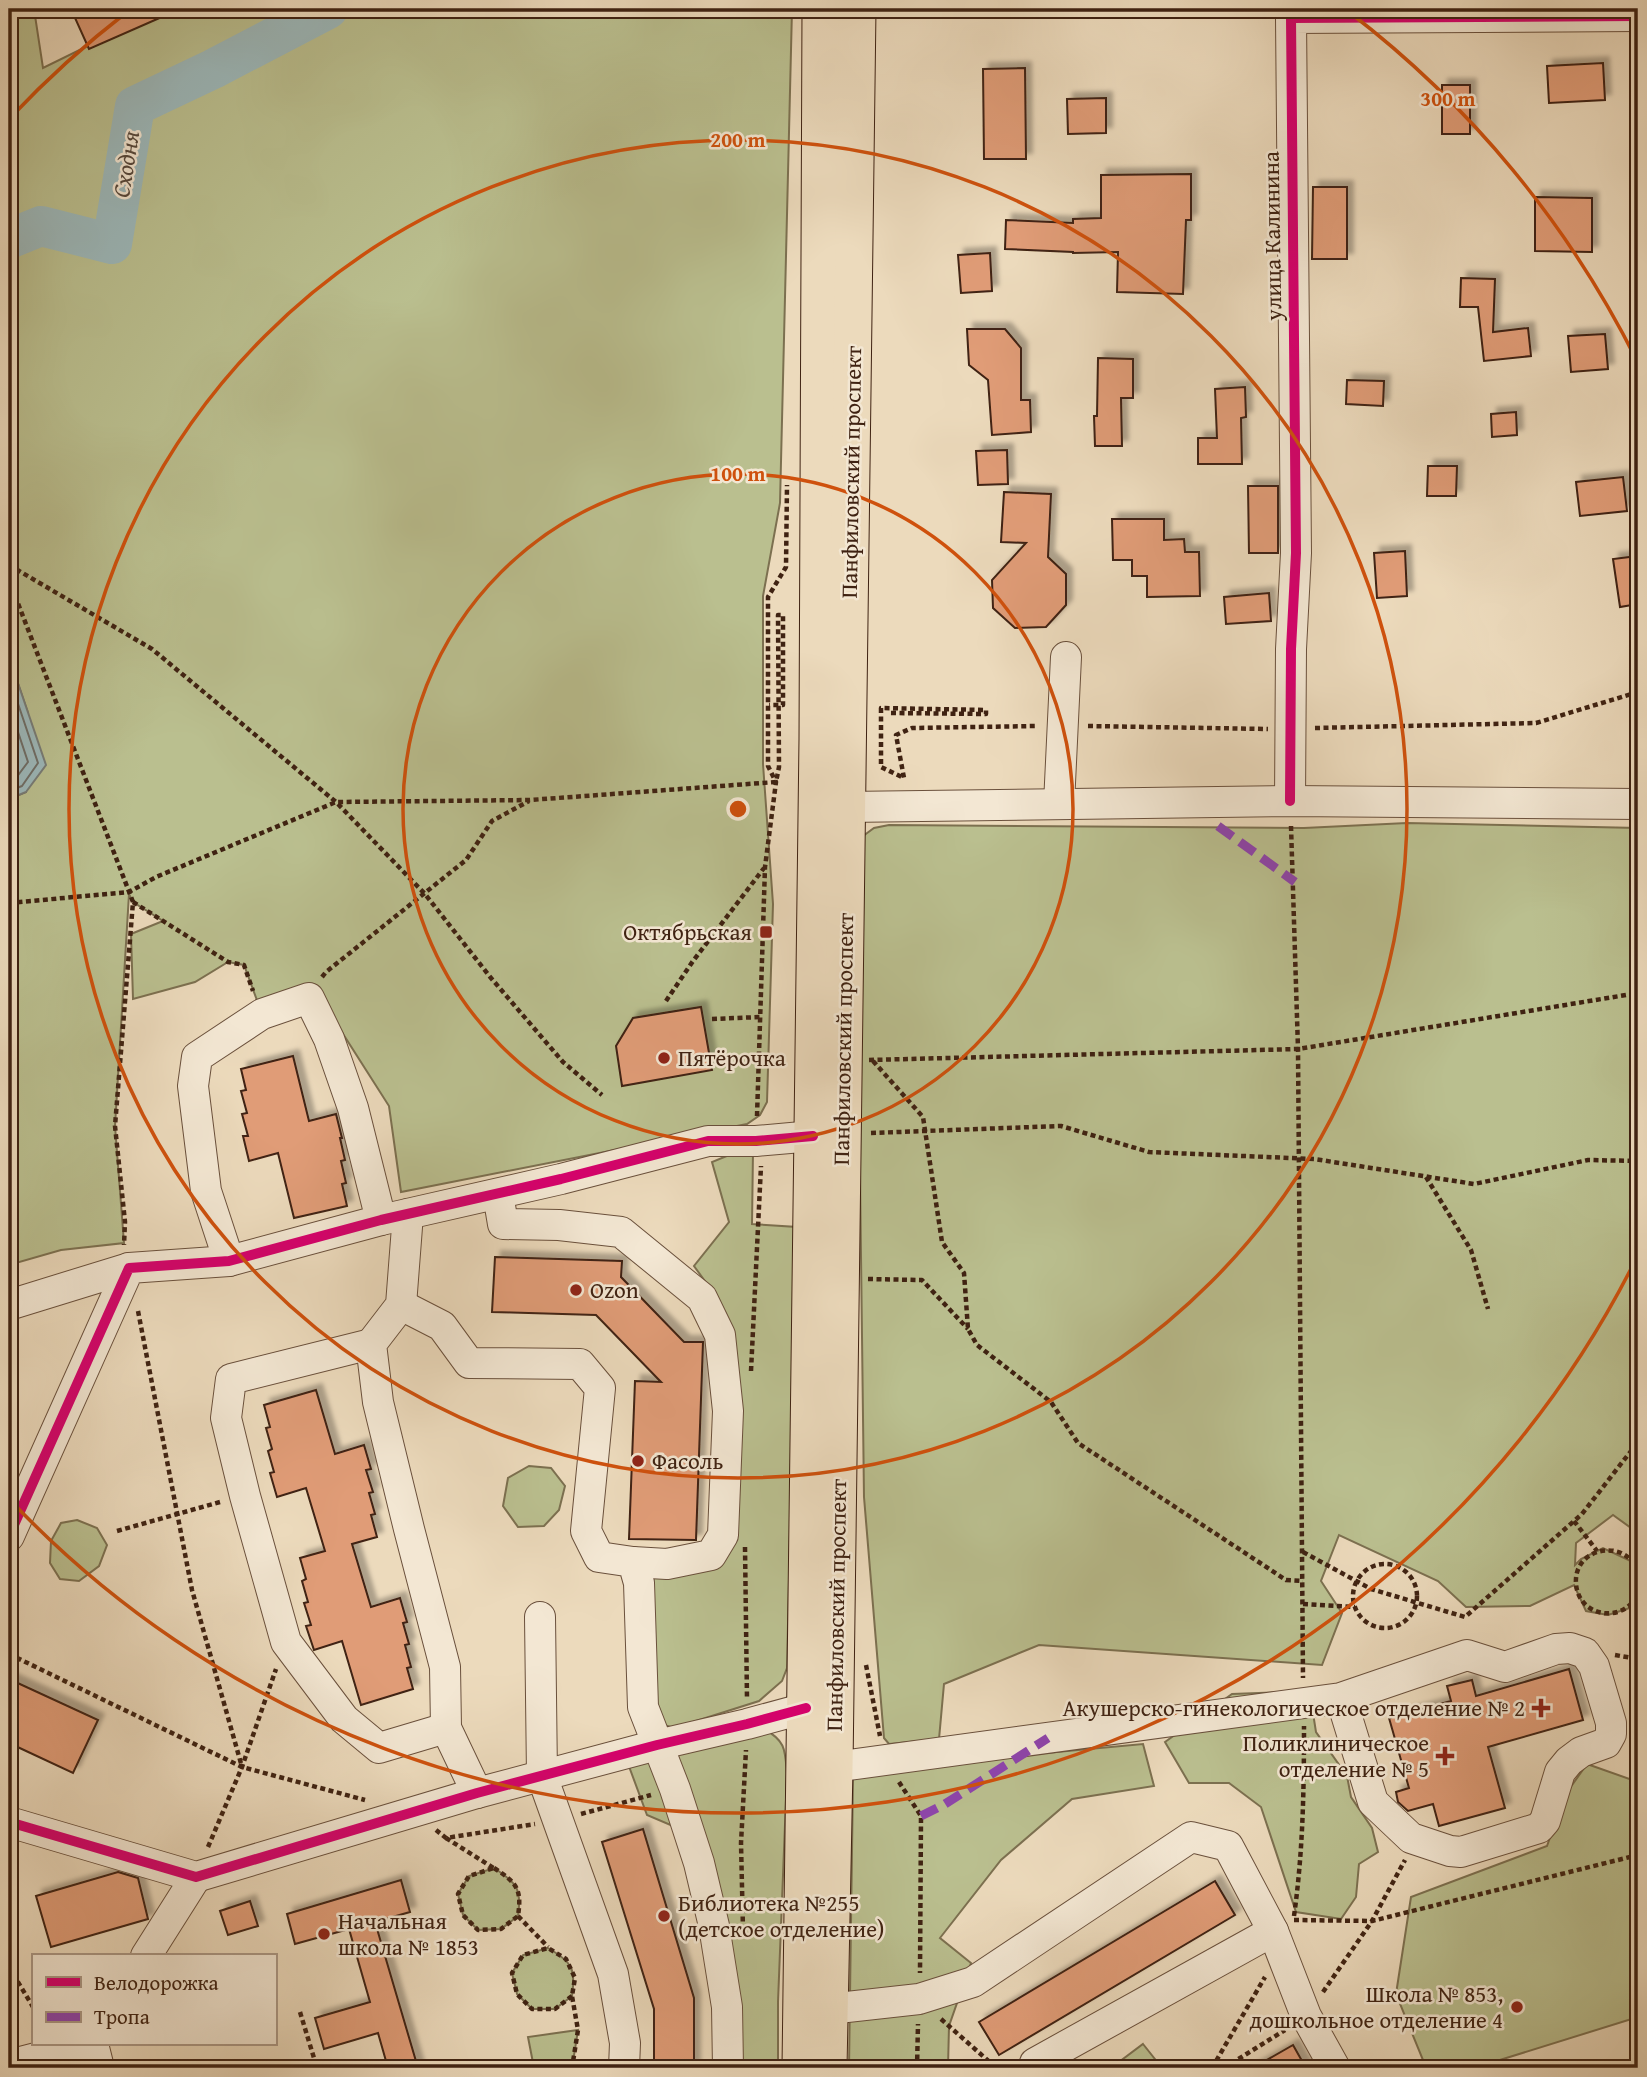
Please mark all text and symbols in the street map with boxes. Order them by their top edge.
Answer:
text: 300 m [1420,83,1476,114]
text: 200 m [710,124,766,155]
water label: Сходня [103,128,148,200]
street label: улица Калинина [1254,151,1289,322]
street label: Панфиловский проспект [832,345,869,599]
text: 100 m [710,458,766,489]
centre of rings [726,797,750,821]
street label: Панфиловский проспект [824,912,861,1166]
place label: Октябрьская [623,915,752,948]
marker: Октябрьская [758,924,774,940]
place label: Пятёрочка [678,1041,786,1074]
marker: Пятёрочка [656,1050,672,1066]
place label: Ozon [590,1273,639,1306]
marker: Ozon [568,1282,584,1298]
place label: Фасоль [652,1444,723,1477]
marker: Фасоль [630,1453,646,1469]
street label: Панфиловский проспект [817,1478,854,1732]
place label: Акушерско-гинекологическое отделение № 2 [1062,1691,1525,1724]
marker: Акушерско-гинекологическое отделение № 2 [1531,1698,1551,1718]
place label: Поликлиническое отделение № 5 [1243,1726,1429,1785]
marker: Поликлиническое отделение № 5 [1435,1746,1455,1766]
place label: Библиотека №255 (детское отделение) [678,1886,884,1945]
place label: Начальная школа № 1853 [338,1904,479,1963]
marker: Библиотека №255 (детское отделение) [656,1908,672,1924]
marker: Начальная школа № 1853 [316,1926,332,1942]
legend [32,1954,276,2046]
text: Велодорожка [94,1967,219,1998]
place label: Школа № 853, дошкольное отделение 4 [1250,1977,1503,2036]
marker: Школа № 853, дошкольное отделение 4 [1509,1999,1525,2015]
text: Тропа [94,2001,150,2032]

